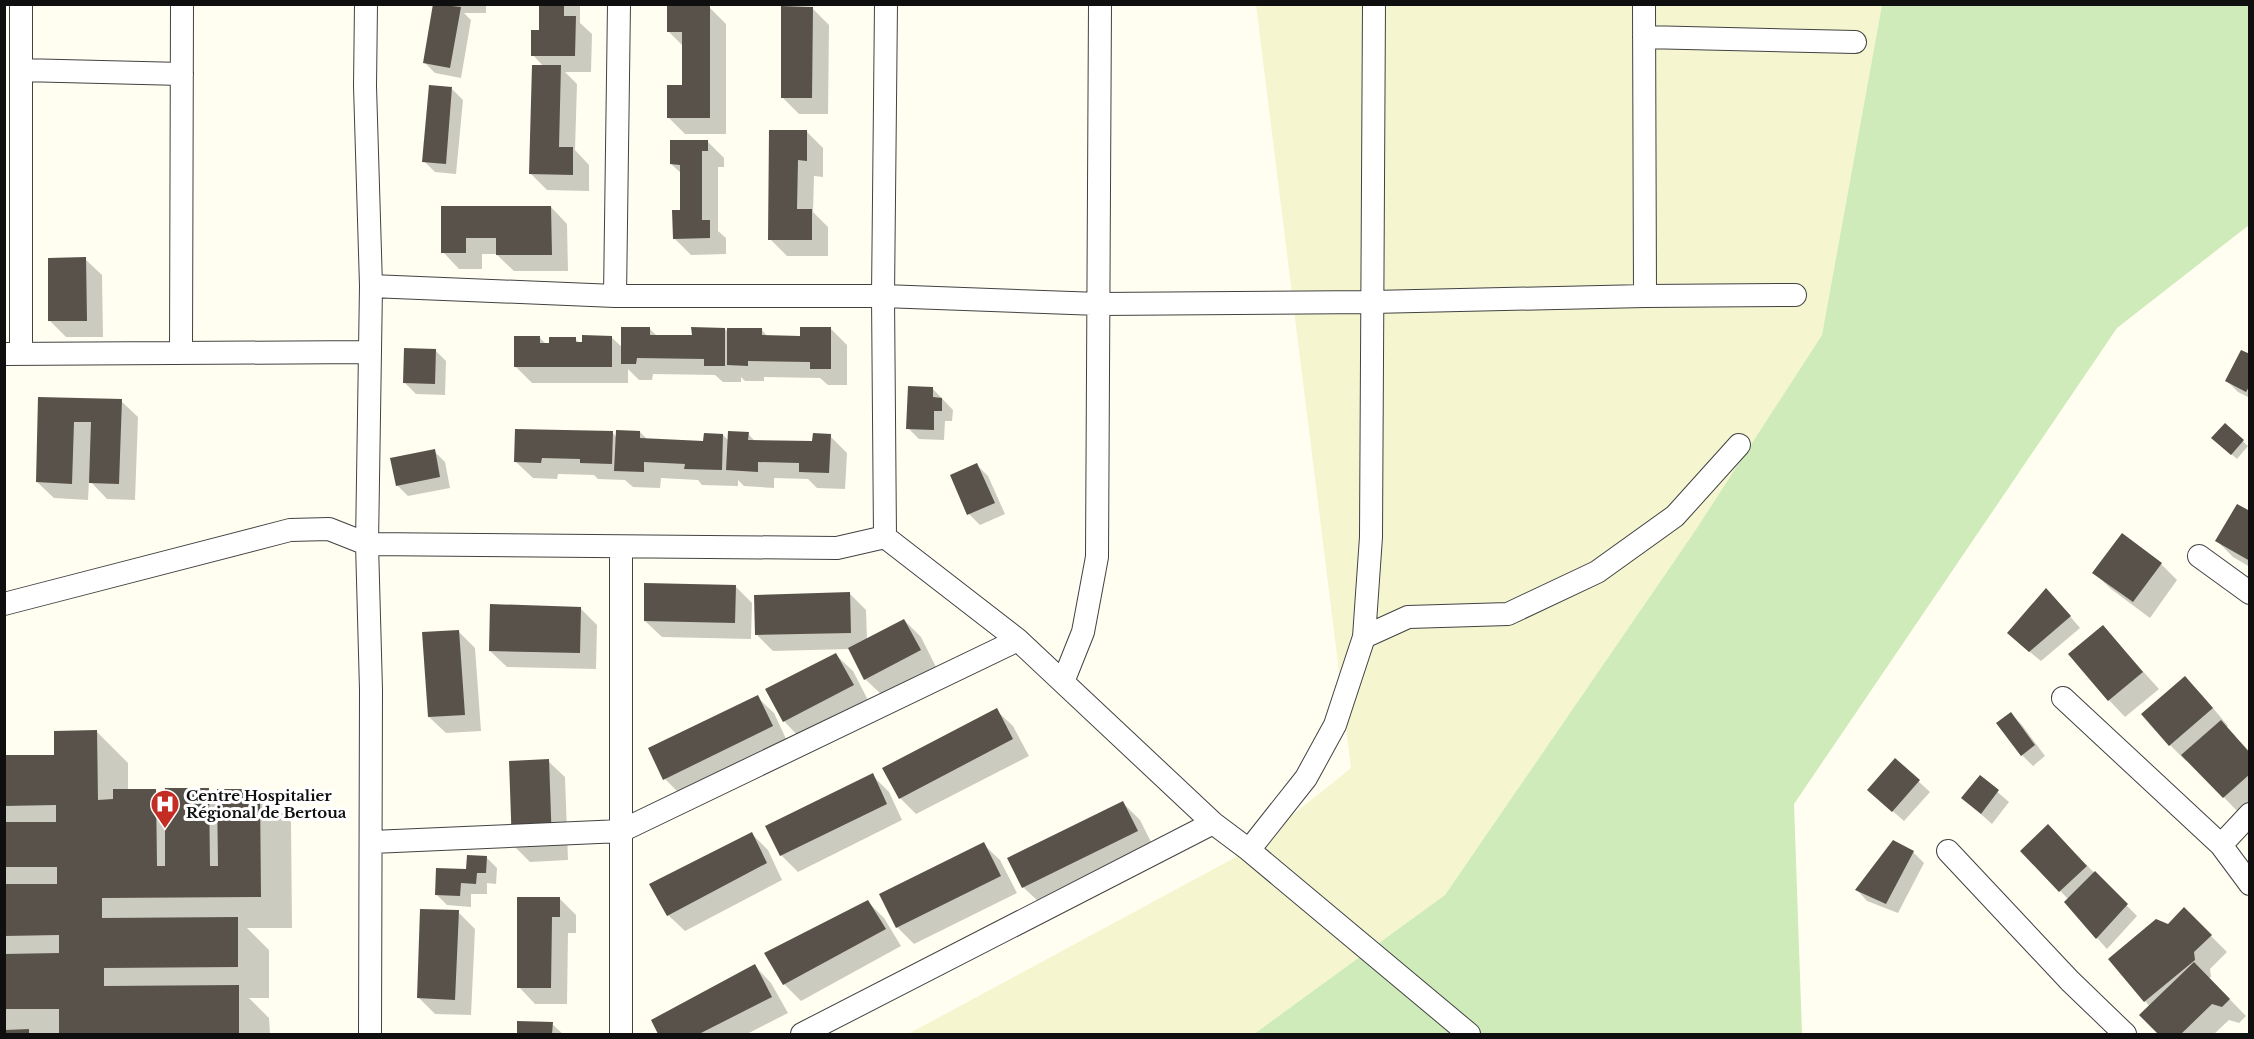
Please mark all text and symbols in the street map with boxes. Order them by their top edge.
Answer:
place label: Centre Hospitalier Régional de Bertoua [186,786,347,822]
hospital icon: Centre Hospitalier Régional de Bertoua [149,788,181,830]

